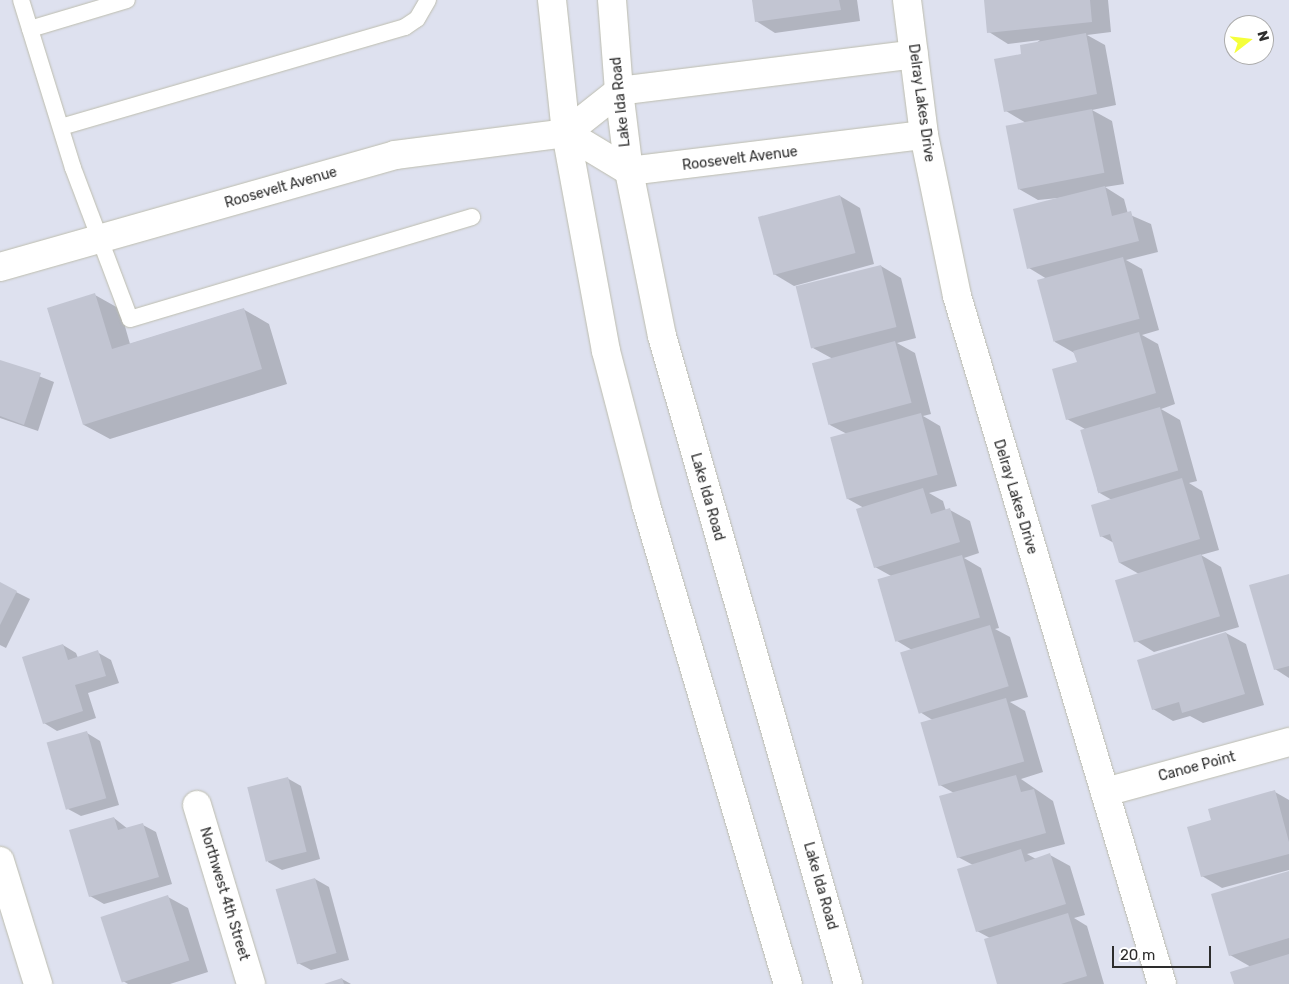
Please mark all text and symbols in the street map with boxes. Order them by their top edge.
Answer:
north arrow [1224,15,1274,65]
text: N [1253,29,1272,43]
street label: Delray Lakes Drive [904,43,938,163]
street label: Lake Ida Road [608,56,634,148]
street label: Roosevelt Avenue [681,144,799,174]
street label: Roosevelt Avenue [223,164,339,212]
street label: Delray Lakes Drive [990,437,1040,557]
street label: Lake Ida Road [686,451,728,543]
street label: Canoe Point [1157,749,1237,785]
street label: Northwest 4th Street [196,825,252,963]
street label: Lake Ida Road [799,840,841,932]
scale bar [1114,936,1213,968]
text: 20 m [1120,946,1155,964]

